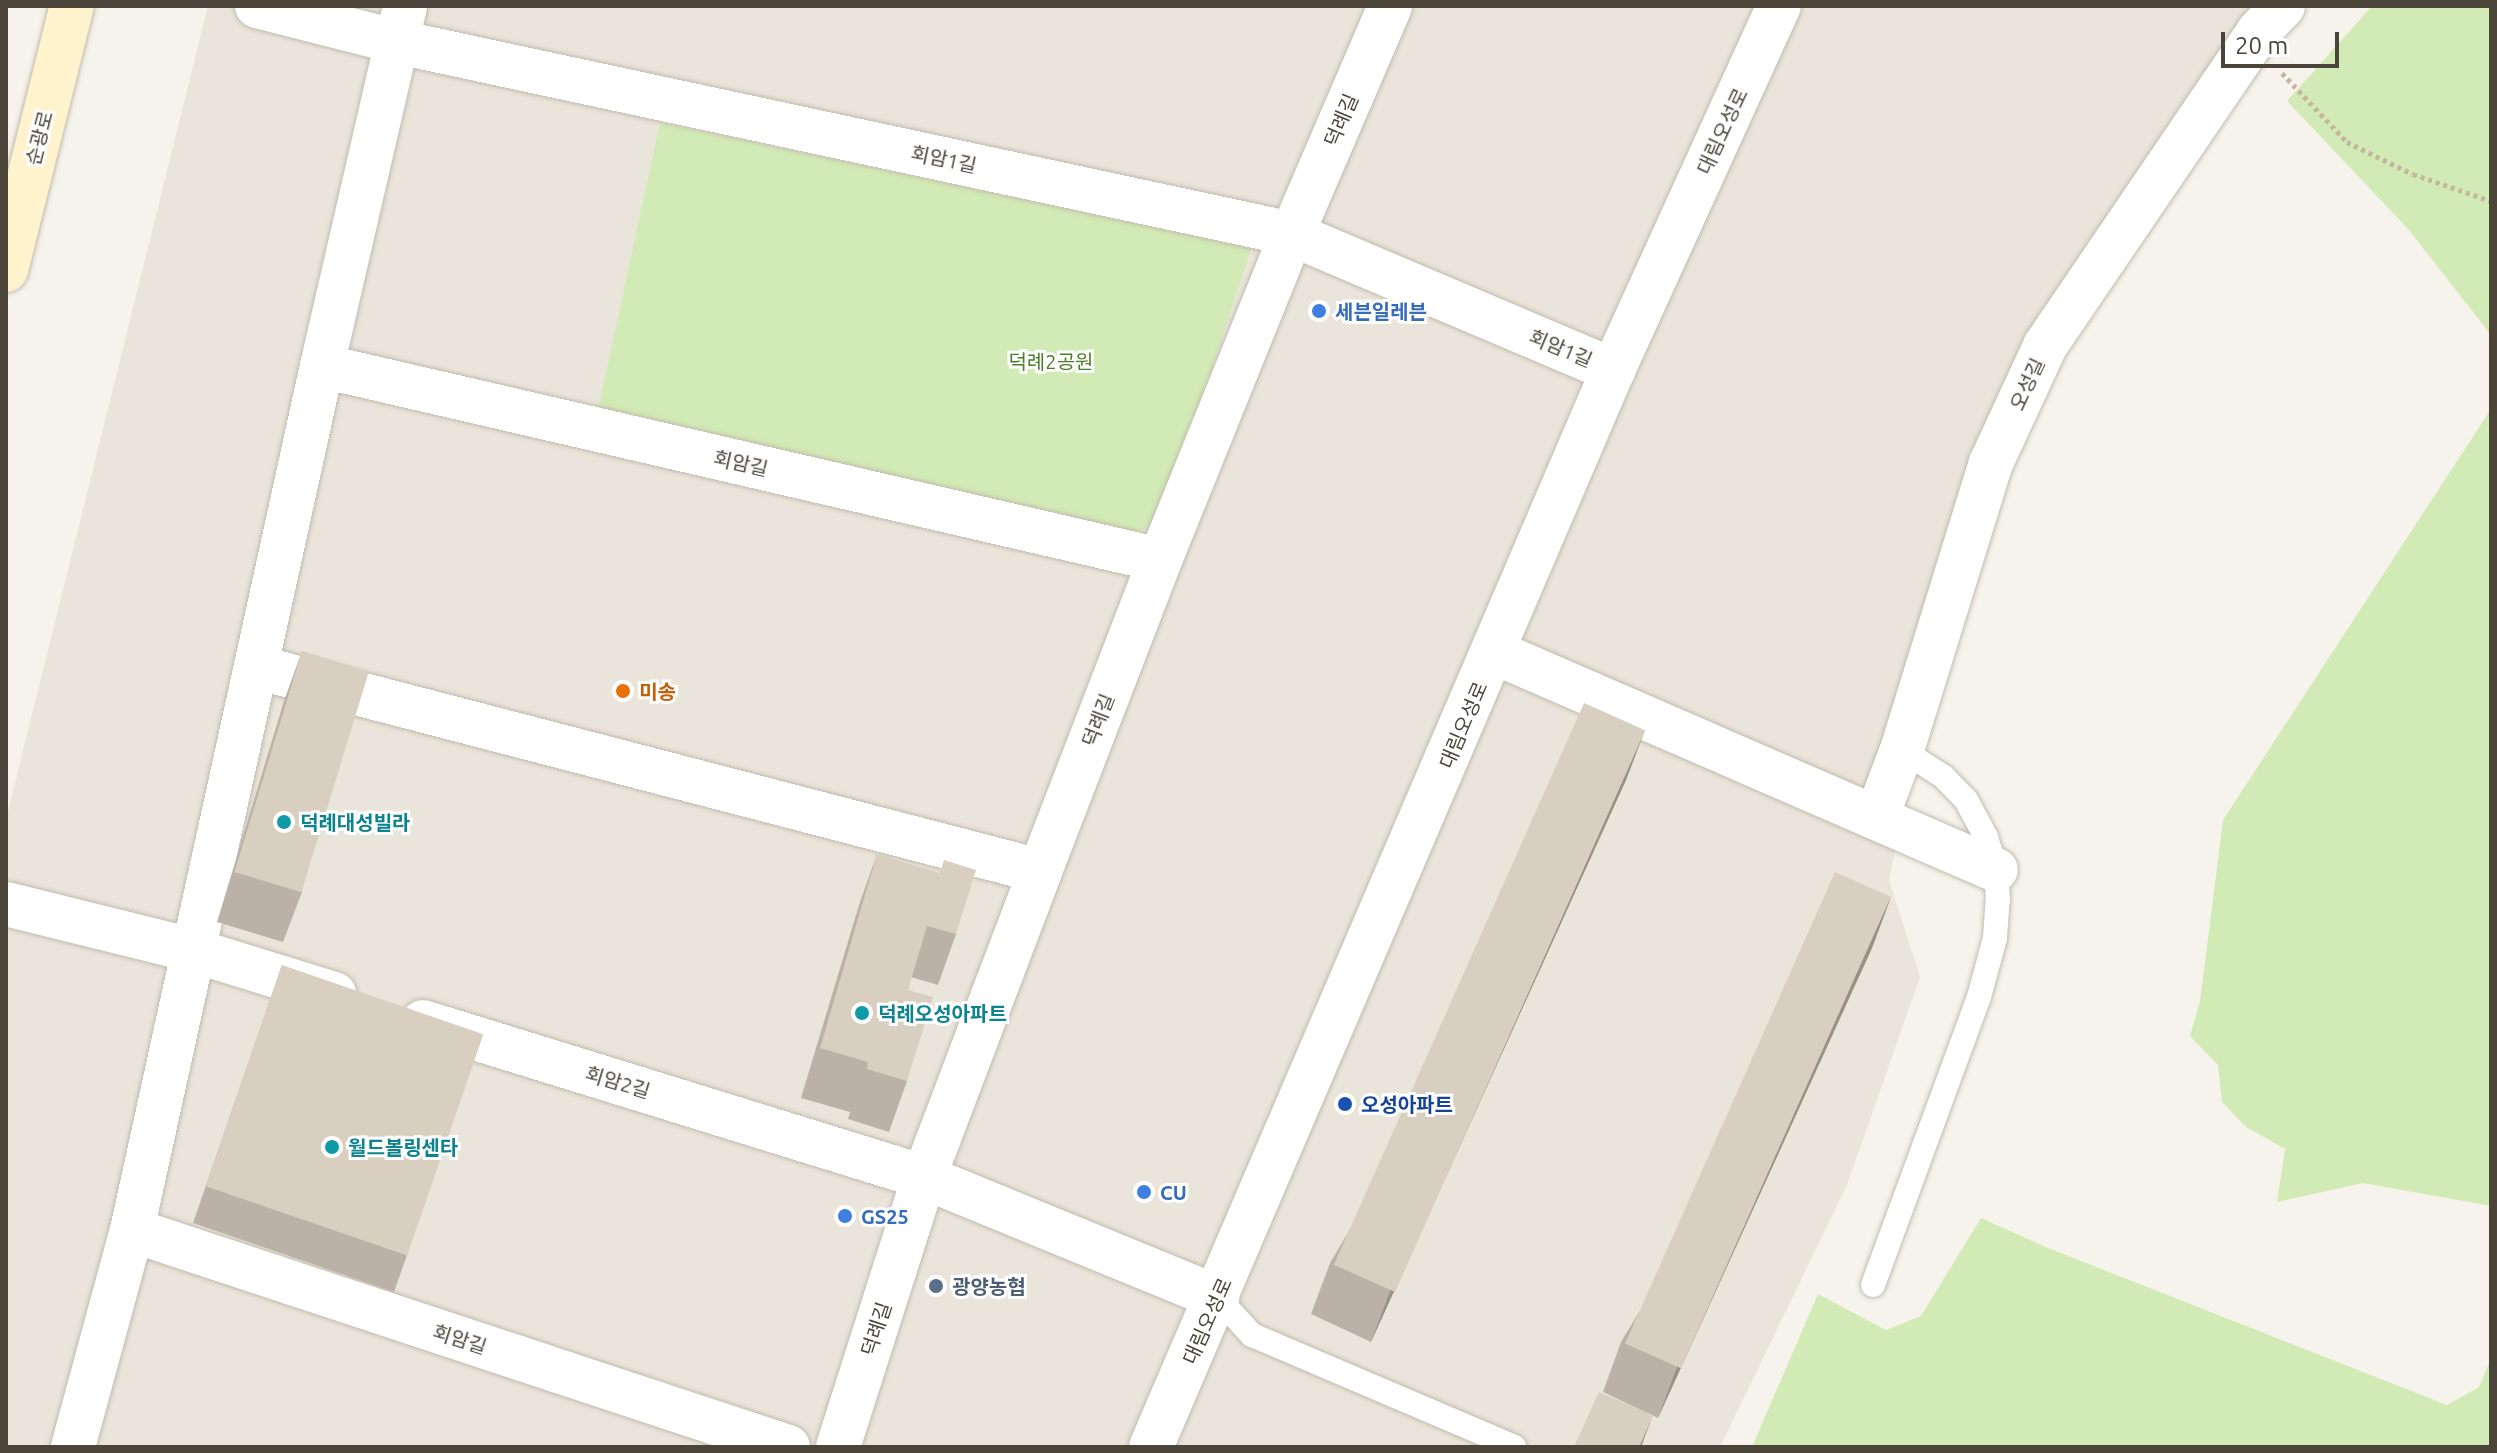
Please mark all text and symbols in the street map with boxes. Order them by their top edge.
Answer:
scale bar [2225,16,2343,66]
text: 20 m [2235,32,2288,59]
street label: 대림오성로 [1692,84,1752,178]
street label: 덕례길 [1319,90,1363,150]
street label: 순광로 [21,108,57,168]
street label: 회암1길 [909,140,979,178]
place label: 세븐일레븐 [1335,299,1427,323]
marker: 세븐일레븐 [1310,302,1328,320]
street label: 회암1길 [1526,324,1596,372]
park label: 덕례2공원 [1009,349,1093,373]
street label: 오성길 [2004,354,2050,414]
street label: 회암길 [711,445,771,481]
street label: 대림오성로 [1434,678,1492,772]
place label: 미송 [639,679,676,703]
marker: 미송 [614,682,632,700]
street label: 덕례길 [1077,690,1119,750]
place label: 덕례대성빌라 [300,810,410,834]
marker: 덕례대성빌라 [275,813,293,831]
place label: 덕례오성아파트 [878,1001,1007,1025]
marker: 덕례오성아파트 [853,1004,871,1022]
street label: 회암2길 [583,1061,653,1103]
place label: 오성아파트 [1361,1092,1453,1116]
marker: 오성아파트 [1336,1095,1354,1113]
place label: 월드볼링센타 [348,1135,458,1159]
marker: 월드볼링센타 [323,1138,341,1156]
place label: CU [1160,1180,1187,1204]
marker: CU [1135,1183,1153,1201]
place label: GS25 [861,1204,909,1228]
marker: GS25 [836,1207,854,1225]
place label: 광양농협 [952,1274,1026,1298]
street label: 대림오성로 [1177,1274,1237,1368]
marker: 광양농협 [927,1277,945,1295]
street label: 덕례길 [856,1299,896,1359]
street label: 회암길 [430,1319,490,1359]

